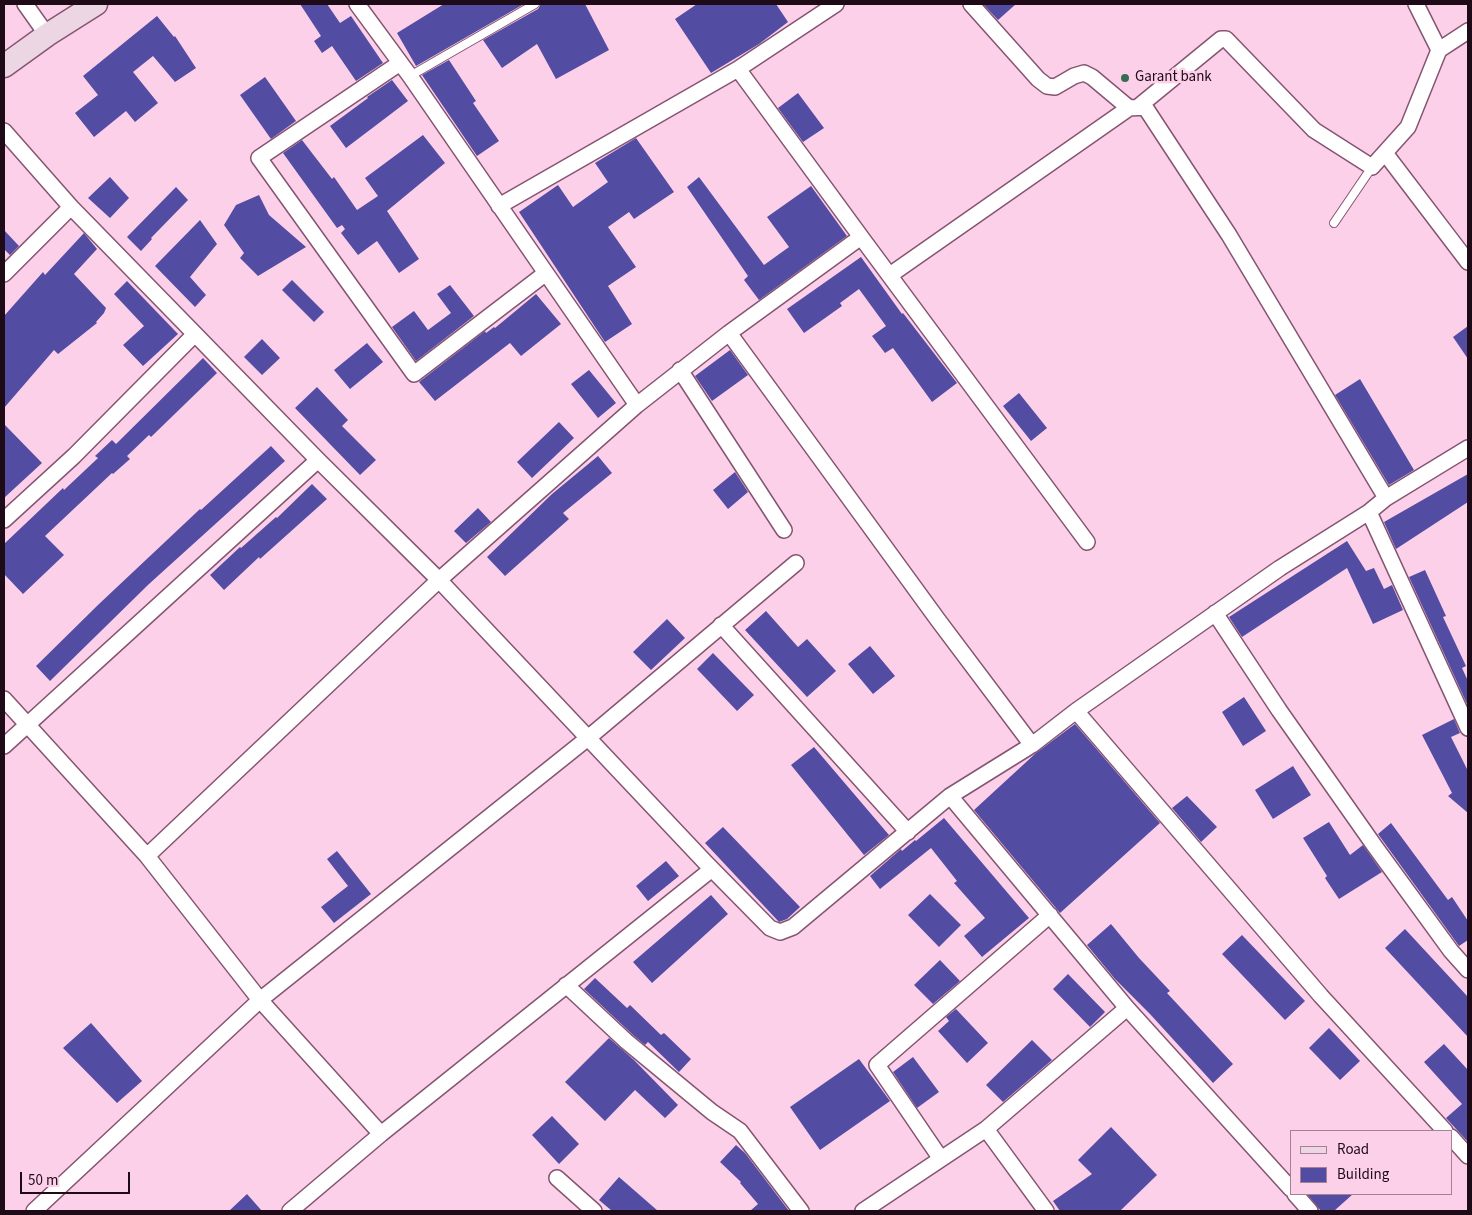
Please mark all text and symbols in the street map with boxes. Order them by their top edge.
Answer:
place label: Garant bank [1135,69,1212,87]
marker: Garant bank [1119,72,1131,84]
legend [1290,1130,1452,1195]
text: Road [1337,1139,1369,1160]
scale bar [22,1162,132,1194]
text: Building [1337,1164,1389,1185]
text: 50 m [28,1170,58,1191]

